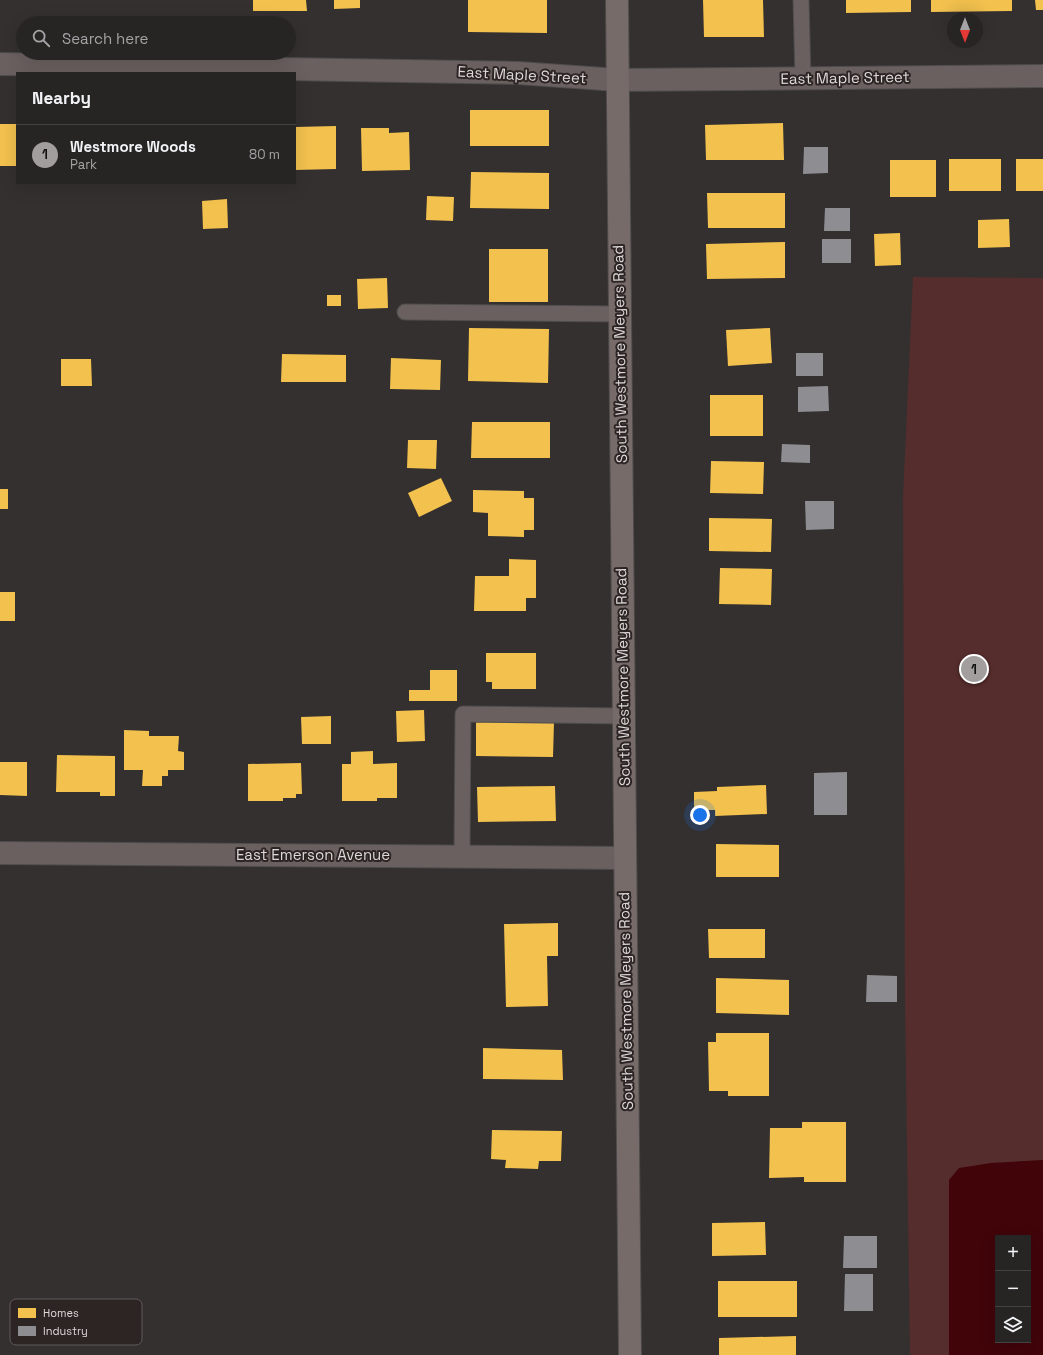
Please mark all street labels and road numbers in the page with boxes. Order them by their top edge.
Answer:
street label: East Maple Street [457,62,587,87]
street label: East Maple Street [780,67,910,88]
street label: South Westmore Meyers Road [608,245,631,463]
street label: South Westmore Meyers Road [611,568,634,786]
street label: East Emerson Avenue [236,845,390,864]
street label: South Westmore Meyers Road [614,892,637,1110]

